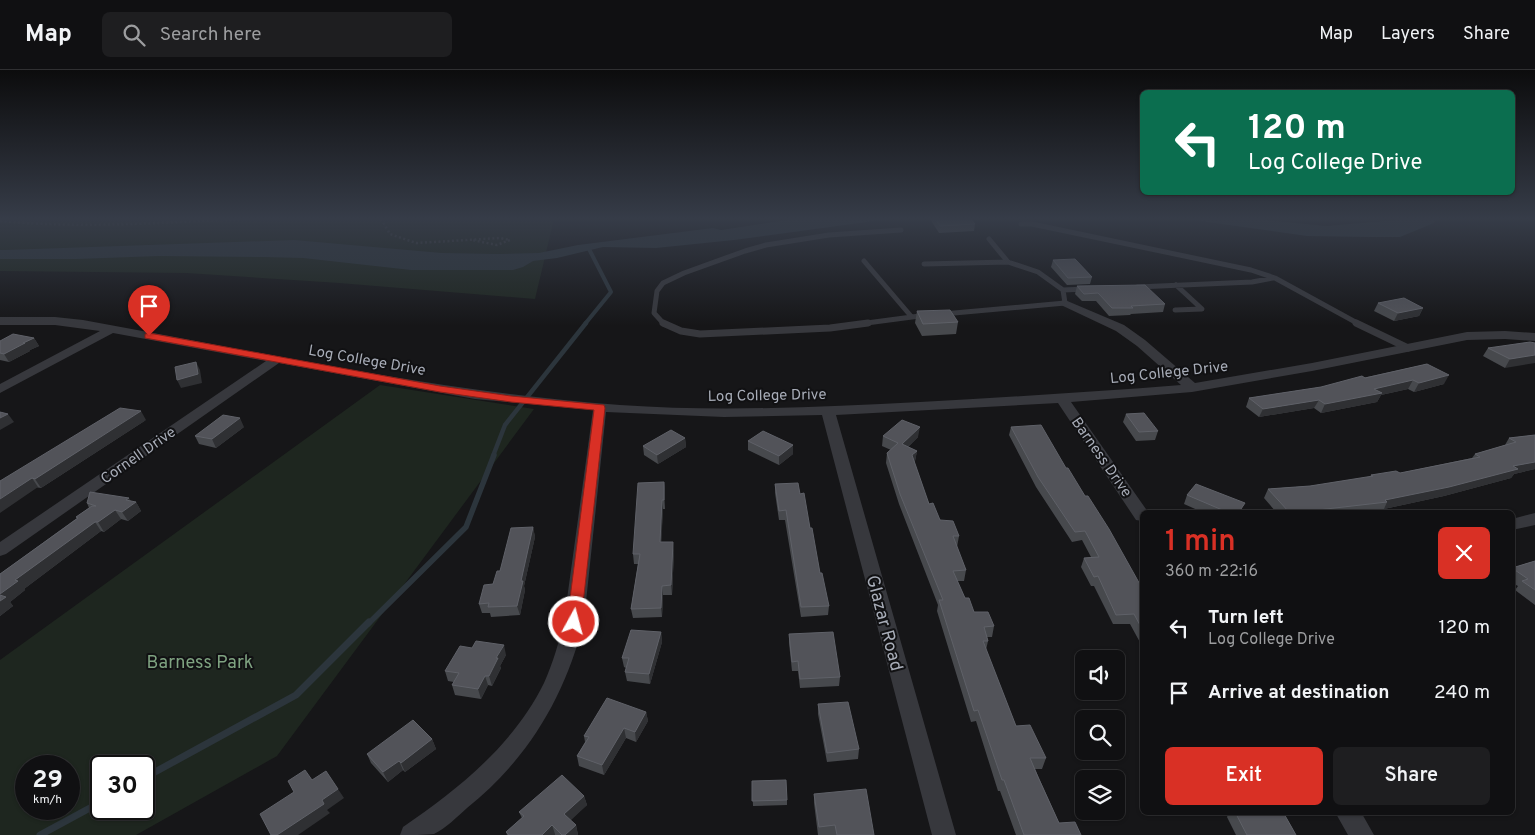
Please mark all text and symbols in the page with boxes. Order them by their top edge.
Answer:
search box [102,12,452,57]
text: Map [25,20,72,50]
icon: search [120,21,148,49]
text: Search here [160,23,261,47]
text: Map [1319,23,1353,46]
text: Layers [1381,23,1435,46]
text: Share [1463,23,1510,46]
text: 120 m [1248,107,1346,151]
icon: left [1165,110,1230,175]
text: Log College Drive [1248,150,1422,177]
pin [128,285,170,336]
icon: arrive [135,292,163,320]
street label: Log College Drive [307,342,427,381]
street label: Log College Drive [1109,358,1229,389]
street label: Log College Drive [707,386,827,407]
street label: Barness Drive [1066,414,1135,502]
street label: Cornell Drive [98,423,180,489]
text: 1 min [1165,524,1236,561]
button: close [1438,527,1490,579]
text: 360 m · 22:16 [1165,562,1258,582]
street label: Glazar Road [860,573,907,674]
position arrow [547,595,599,647]
text: Turn left [1208,606,1284,630]
icon: left [1165,614,1193,642]
text: 120 m [1439,616,1490,640]
text: Log College Drive [1208,630,1335,650]
map controls [1075,650,1125,820]
button: sound [1075,650,1125,700]
park label: Barness Park [147,652,253,675]
icon: arrive [1165,679,1193,707]
text: Arrive at destination [1208,681,1389,705]
text: 240 m [1434,681,1490,705]
button: search [1075,710,1125,760]
button: Exit [1165,747,1323,805]
button: Share [1333,747,1490,805]
speed limit sign: 30 [90,755,155,820]
text: 29 [32,765,63,797]
button: layers [1075,770,1125,820]
text: km/h [33,792,62,808]

